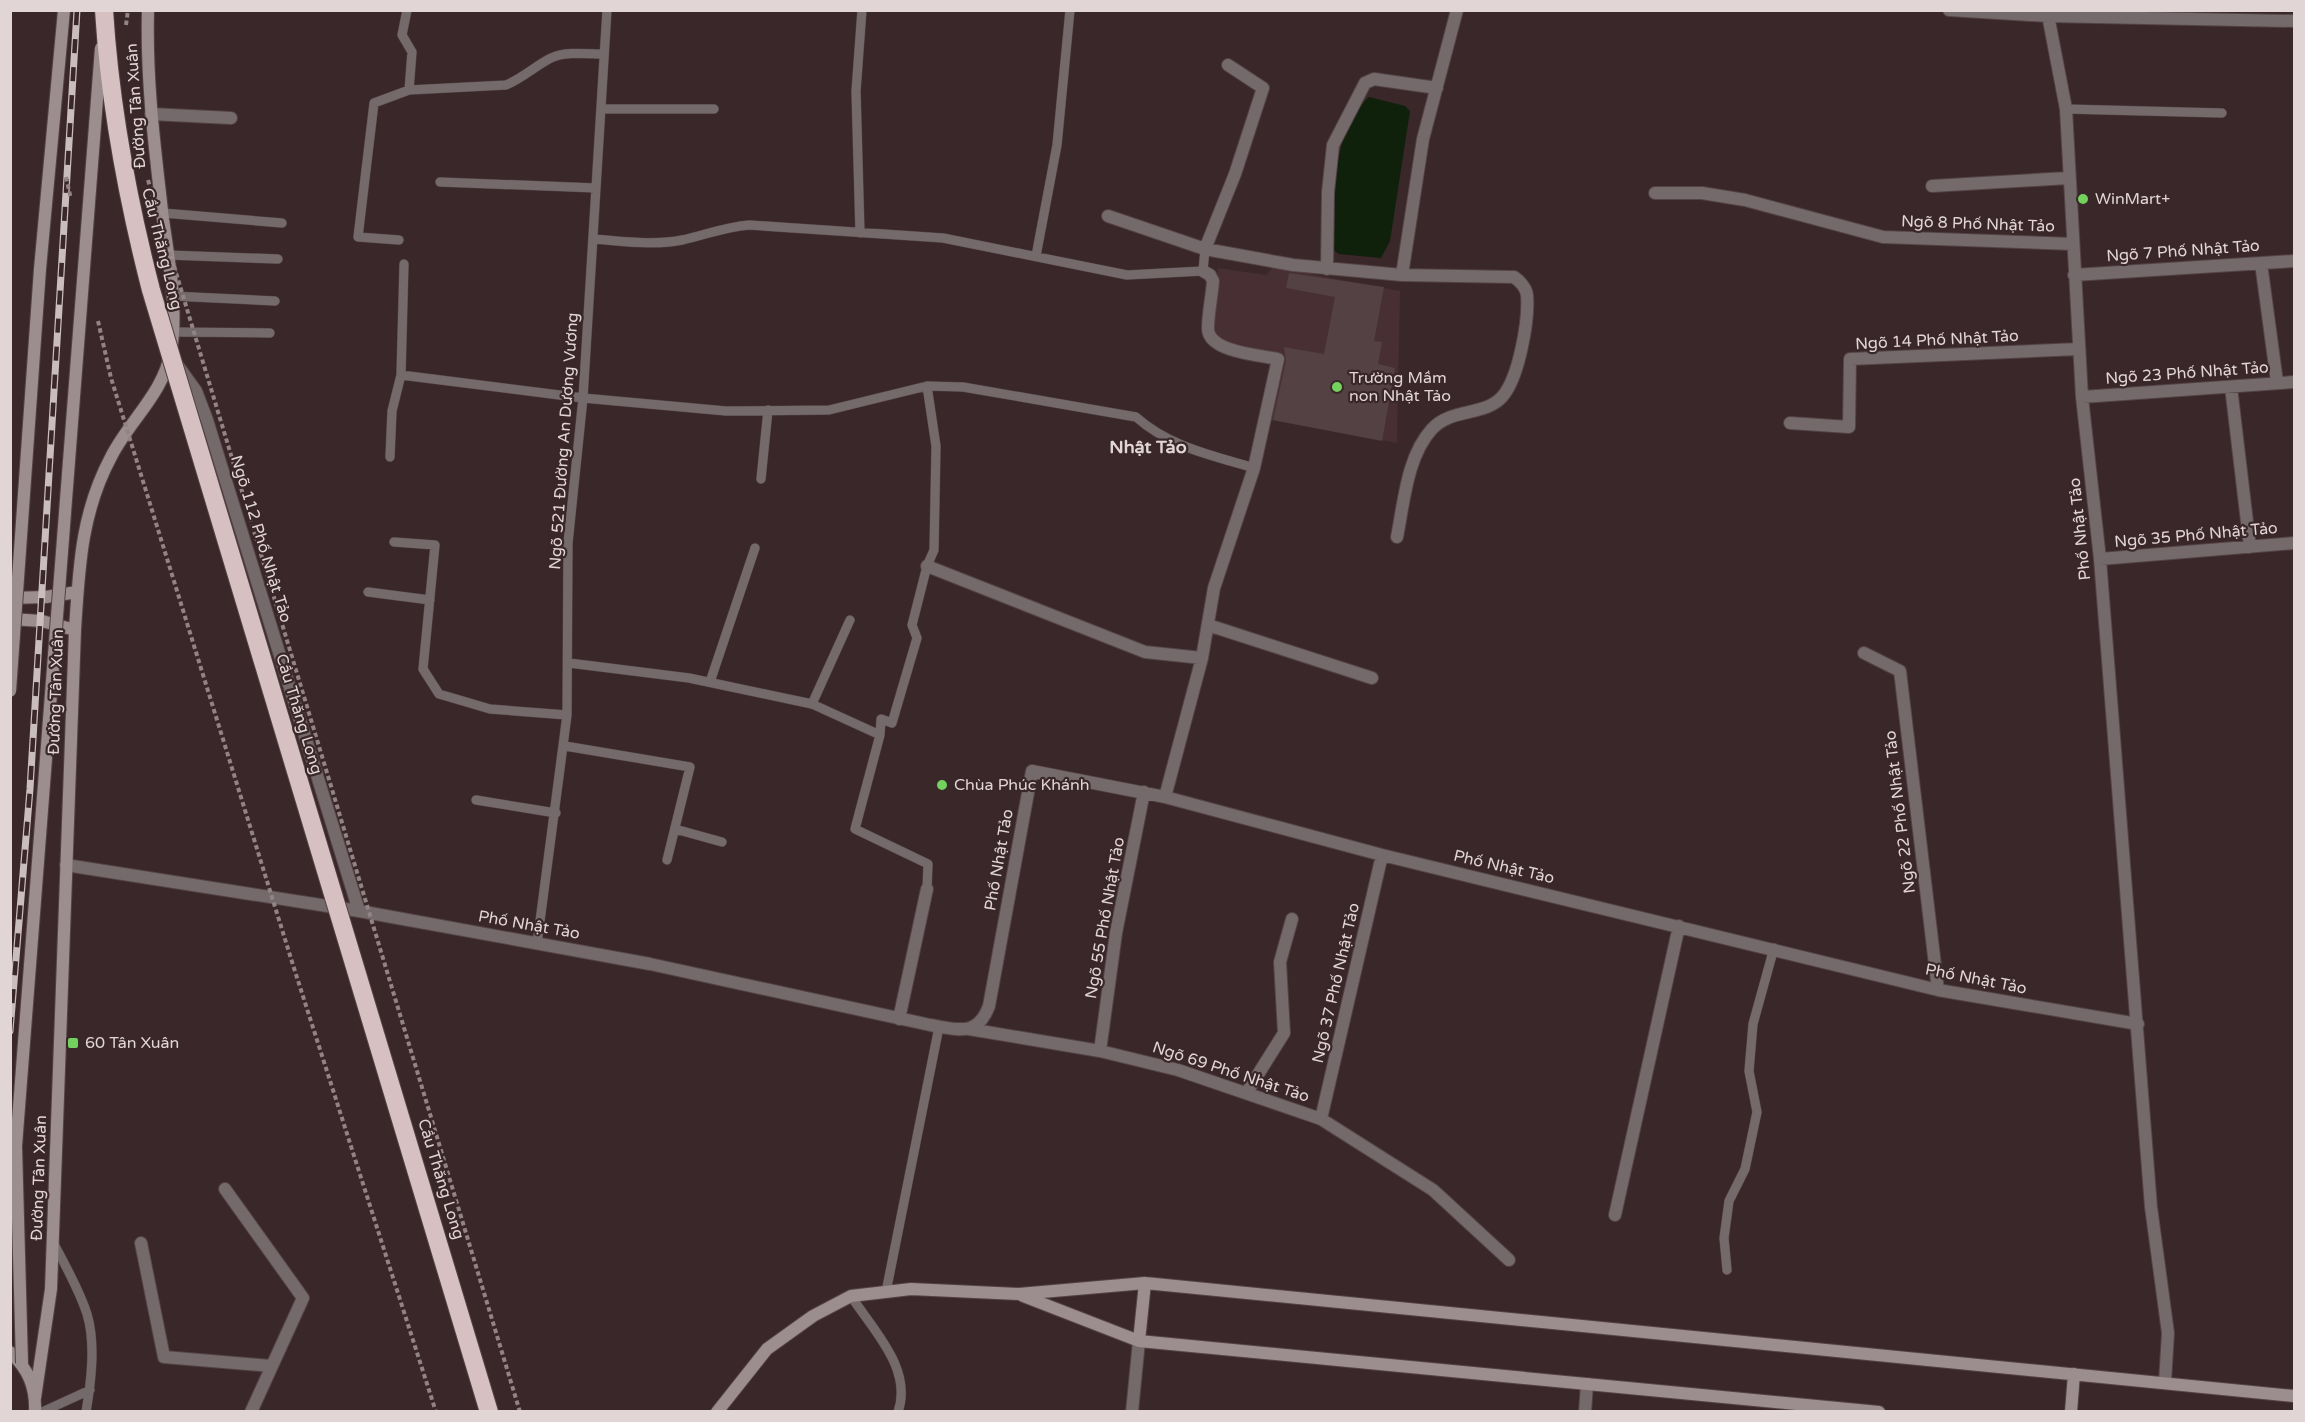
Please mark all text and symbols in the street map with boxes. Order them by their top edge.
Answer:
street label: Đường Tân Xuân [122,43,150,169]
street label: Cầu Thăng Long [137,186,187,312]
place label: WinMart+ [2095,189,2170,209]
marker: WinMart+ [2076,192,2090,206]
street label: Ngõ 8 Phố Nhật Tảo [1901,211,2055,237]
street label: Ngõ 7 Phố Nhật Tảo [2106,236,2260,266]
street label: Ngõ 521 Đường An Dương Vương [545,312,583,570]
street label: Ngõ 14 Phố Nhật Tảo [1855,326,2019,354]
street label: Ngõ 23 Phố Nhật Tảo [2105,357,2269,389]
place label: Trường Mầm non Nhật Tảo [1349,368,1451,406]
marker: Trường Mầm non Nhật Tảo [1330,380,1344,394]
district label: Nhật Tảo [1109,436,1187,458]
street label: Ngõ 112 Phố Nhật Tảo [226,453,296,625]
street label: Phố Nhật Tảo [2065,477,2095,581]
street label: Ngõ 35 Phố Nhật Tảo [2114,518,2278,552]
street label: Đường Tân Xuân [44,629,68,755]
street label: Cầu Thăng Long [271,651,327,777]
street label: Ngõ 22 Phố Nhật Tảo [1880,729,1920,895]
place label: Chùa Phúc Khánh [954,775,1089,795]
marker: Chùa Phúc Khánh [935,778,949,792]
street label: Phố Nhật Tảo [980,808,1018,912]
street label: Ngõ 55 Phố Nhật Tảo [1081,836,1129,1000]
street label: Phố Nhật Tảo [1452,846,1556,888]
street label: Ngõ 37 Phố Nhật Tảo [1308,901,1364,1065]
street label: Phố Nhật Tảo [477,906,581,944]
street label: Phố Nhật Tảo [1924,959,2028,999]
place label: 60 Tân Xuân [85,1033,179,1053]
marker: 60 Tân Xuân [66,1036,80,1050]
street label: Ngõ 69 Phố Nhật Tảo [1150,1037,1312,1107]
street label: Đường Tân Xuân [27,1115,51,1241]
street label: Cầu Thăng Long [413,1116,469,1242]

